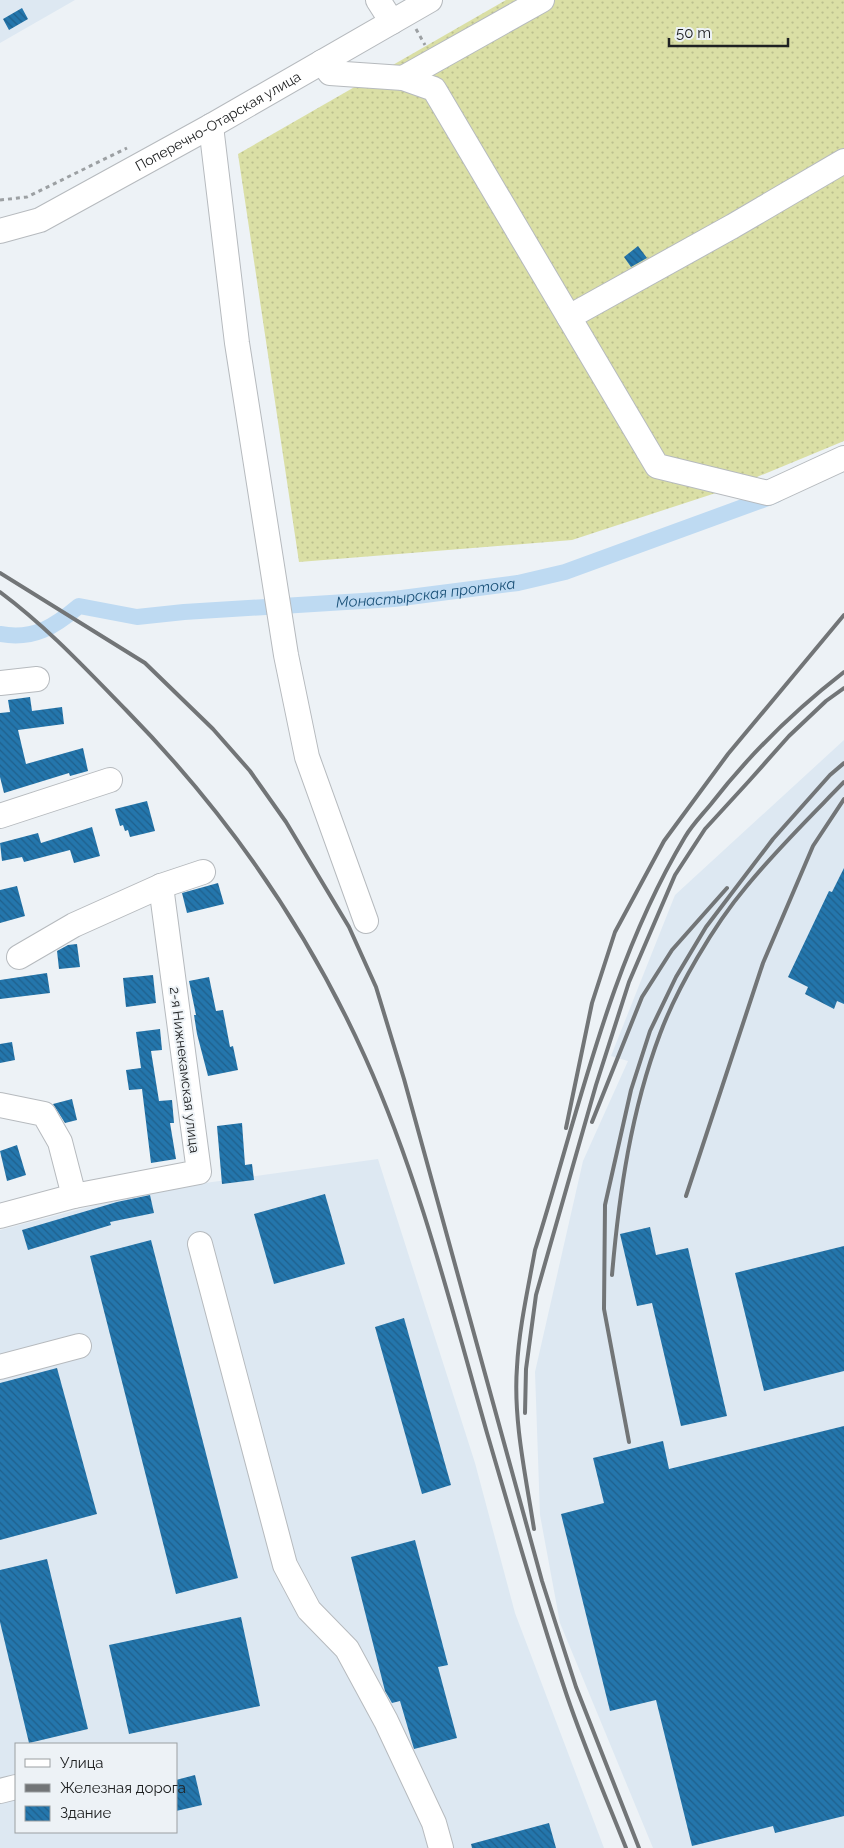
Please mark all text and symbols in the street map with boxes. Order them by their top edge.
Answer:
scale bar [669,15,788,47]
text: 50 m [676,24,711,42]
street label: Поперечно-Отарская улица [132,68,303,174]
water label: Монастырская протока [336,574,516,612]
street label: 2-я Нижнекамская улица [167,986,203,1154]
legend [15,1743,178,1833]
text: Улица [60,1754,104,1772]
text: Железная дорога [60,1779,186,1797]
text: Здание [60,1804,112,1822]

